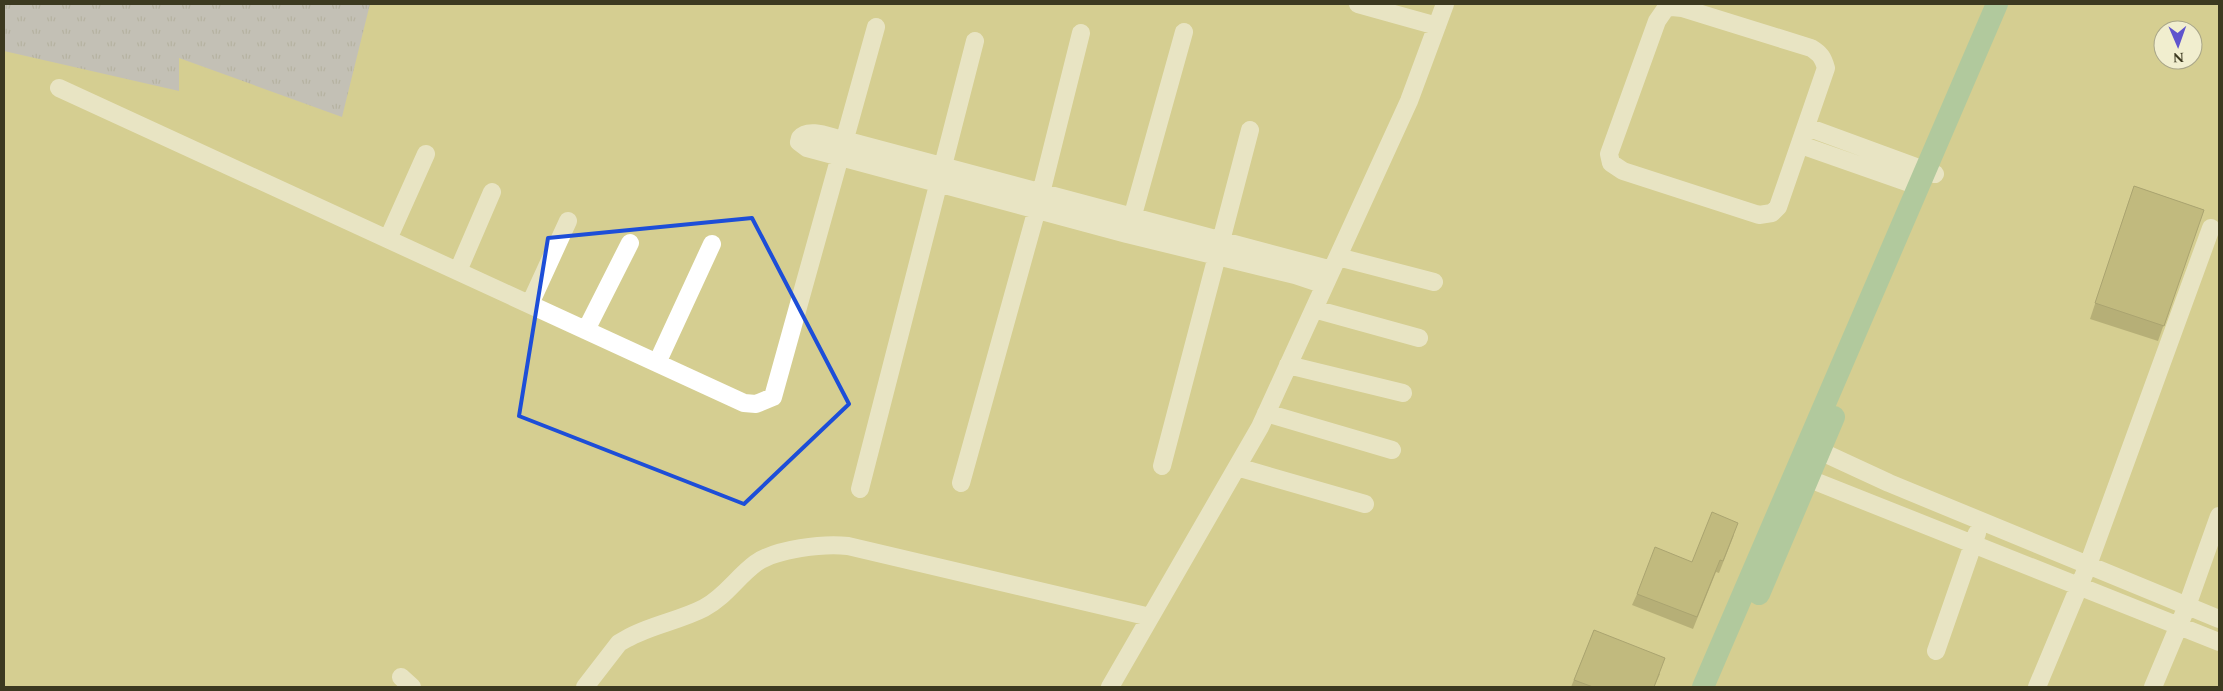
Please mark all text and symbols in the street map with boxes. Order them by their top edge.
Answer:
north arrow [2153,20,2203,70]
text: N [2172,47,2185,68]

